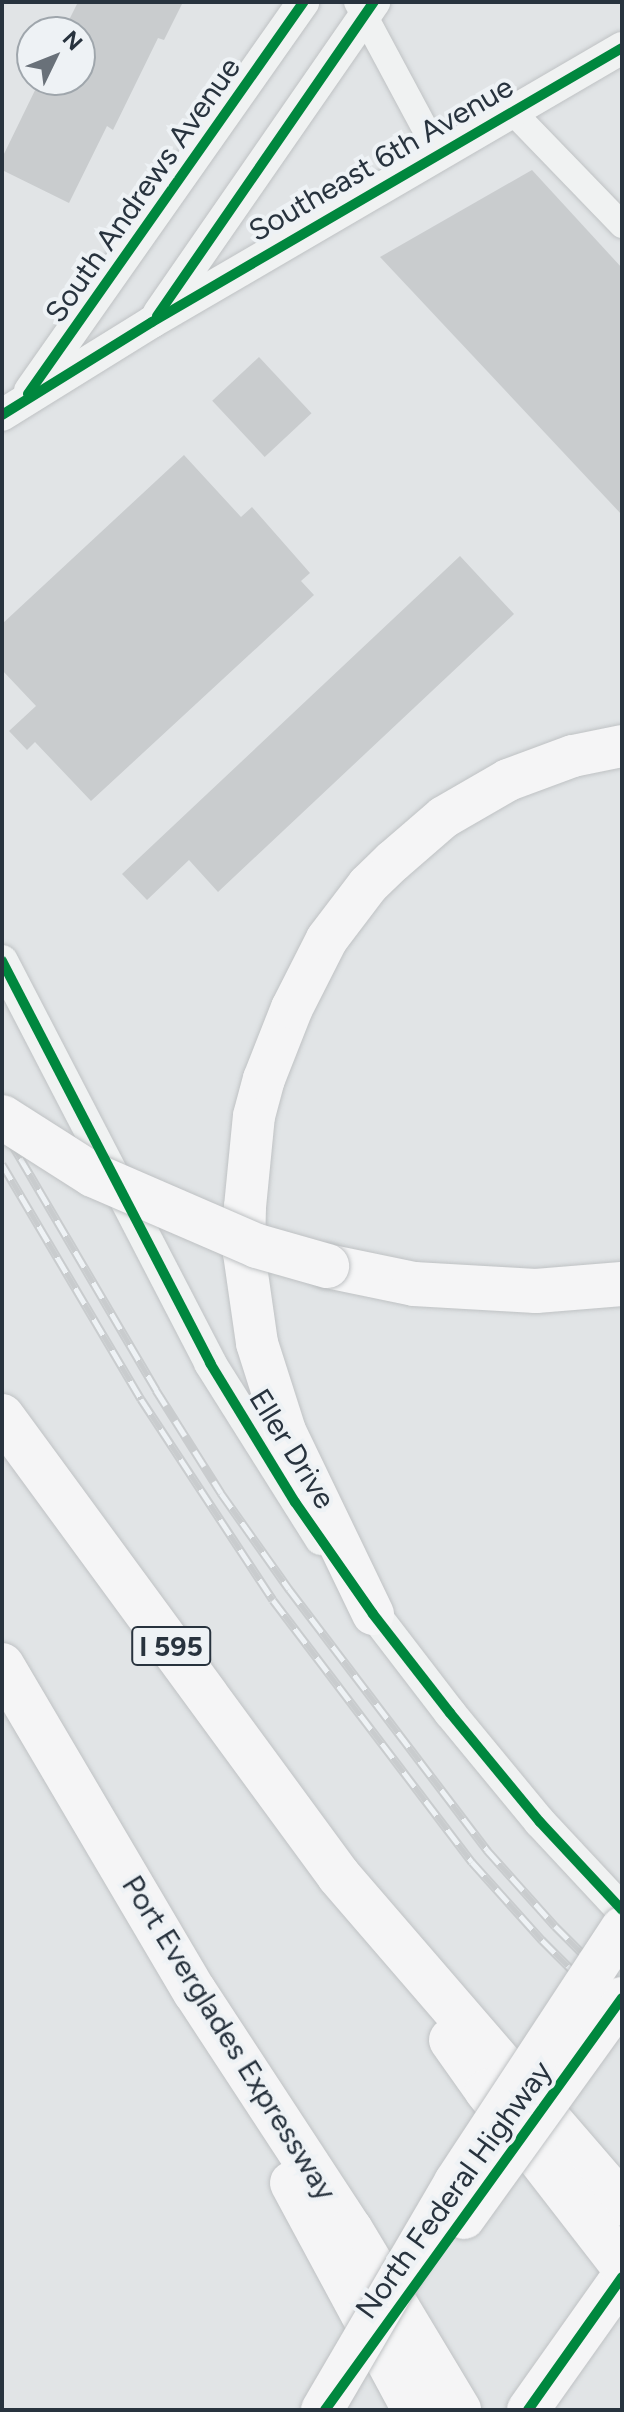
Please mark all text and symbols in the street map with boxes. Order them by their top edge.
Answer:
north arrow [16,16,96,96]
text: N [57,25,88,56]
street label: South Andrews Avenue [38,51,248,329]
street label: Southeast 6th Avenue [243,69,519,249]
street label: Eller Drive [241,1383,343,1515]
road number: I 595 [131,1622,211,1670]
street label: Port Everglades Expressway [114,1869,344,2207]
street label: North Federal Highway [348,2054,560,2326]

